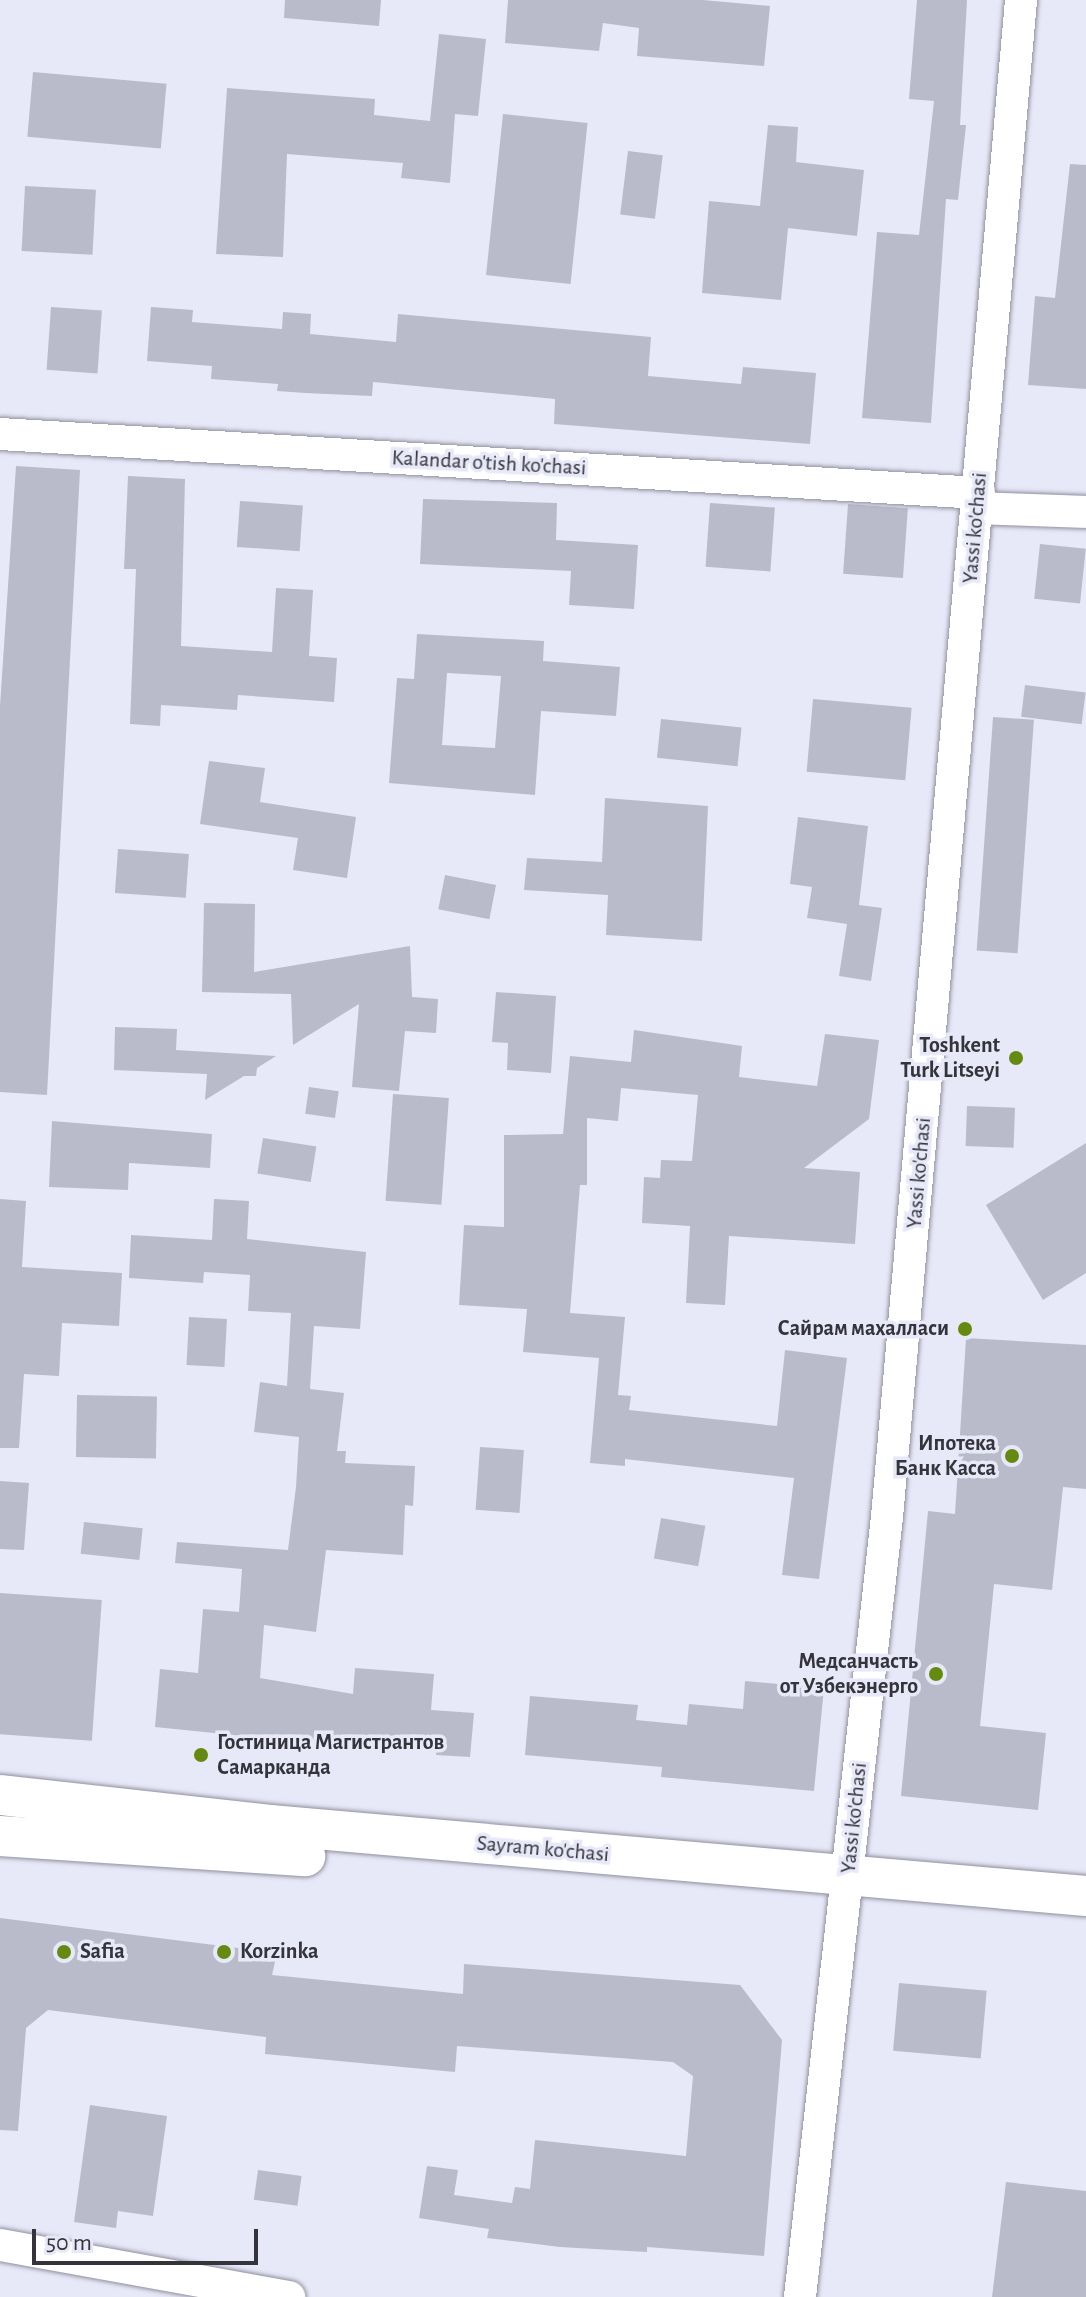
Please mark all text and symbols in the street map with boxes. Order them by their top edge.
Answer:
street label: Kalandar o'tish ko'chasi [391,445,587,481]
street label: Yassi ko'chasi [957,471,993,585]
place label: Toshkent Turk Litseyi [900,1032,1000,1084]
marker: Toshkent Turk Litseyi [1007,1049,1025,1067]
street label: Yassi ko'chasi [901,1116,937,1230]
place label: Сайрам махалласи [778,1316,949,1342]
marker: Сайрам махалласи [956,1320,974,1338]
place label: Ипотека Банк Касса [895,1430,996,1482]
marker: Ипотека Банк Касса [1003,1447,1021,1465]
place label: Медсанчасть от Узбекэнерго [780,1648,918,1700]
marker: Медсанчасть от Узбекэнерго [925,1663,947,1685]
place label: Гостиница Магистрантов Самарканда [217,1729,444,1780]
marker: Гостиница Магистрантов Самарканда [192,1746,210,1764]
street label: Yassi ko'chasi [835,1761,873,1875]
street label: Sayram ko'chasi [476,1830,610,1868]
place label: Safia [80,1939,125,1965]
place label: Korzinka [240,1939,319,1965]
marker: Safia [55,1943,73,1961]
marker: Korzinka [215,1943,233,1961]
scale bar [36,2213,262,2263]
text: 50 m [46,2231,92,2255]

